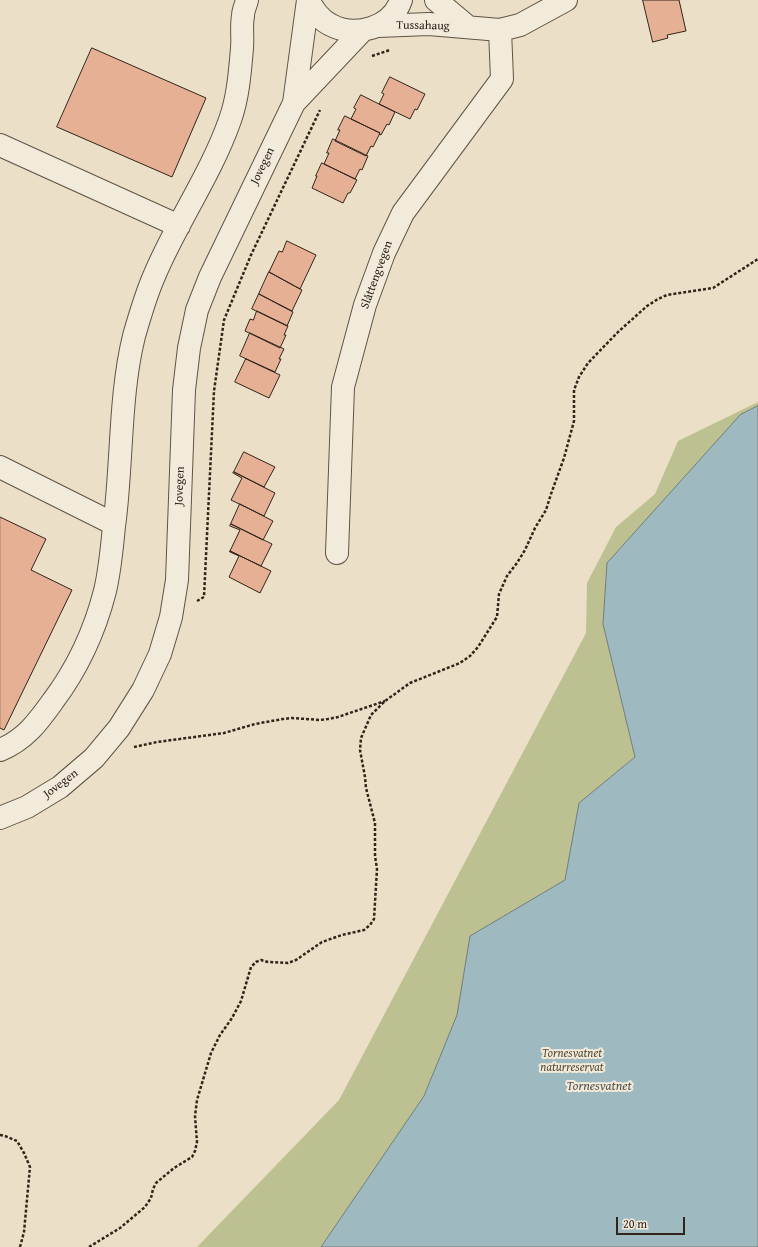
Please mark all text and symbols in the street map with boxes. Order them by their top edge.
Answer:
street label: Tussahaug [396,18,450,34]
street label: Jovegen [248,145,278,187]
street label: Slåttengvegen [358,239,396,311]
street label: Jovegen [172,466,188,506]
street label: Jovegen [41,766,81,802]
park label: Tornesvatnet naturreservat [540,1047,604,1075]
water label: Tornesvatnet [566,1079,632,1095]
scale bar [618,1209,687,1235]
text: 20 m [623,1215,647,1232]

